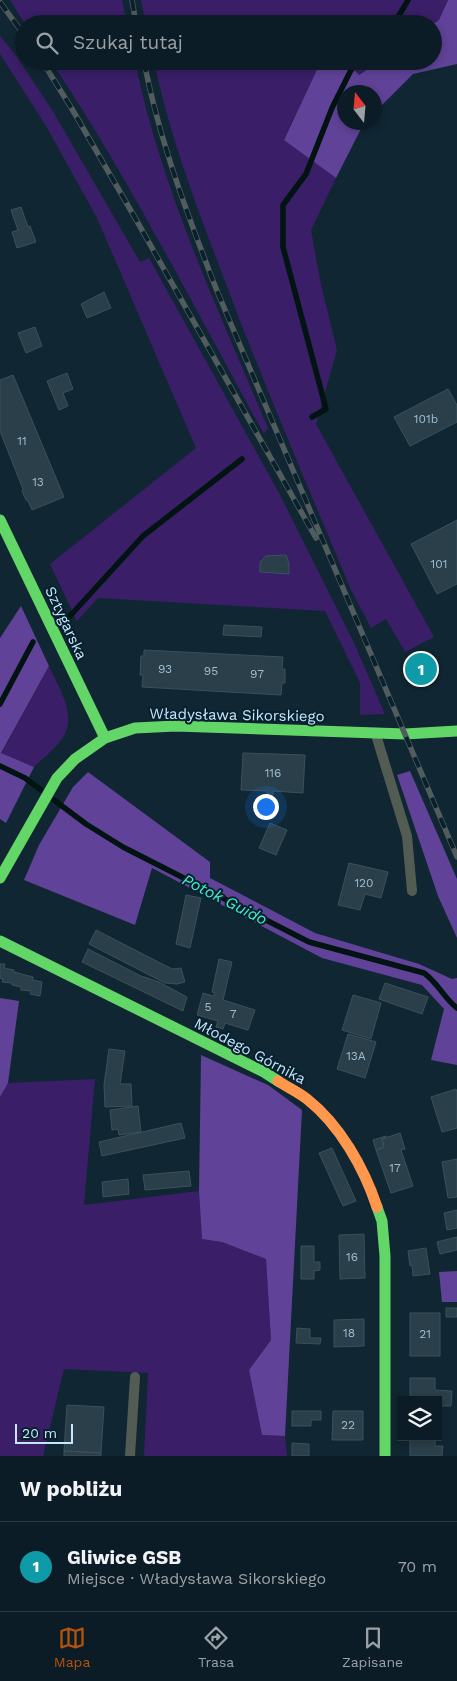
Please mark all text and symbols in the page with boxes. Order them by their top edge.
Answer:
search box [15,15,442,70]
icon: search [33,29,61,57]
text: Szukaj tutaj [73,31,183,54]
north arrow [337,85,382,130]
house number: 101b [414,412,438,426]
house number: 11 [17,434,27,448]
house number: 13 [32,475,44,489]
house number: 101 [431,557,447,571]
street label: Sztygarska [41,584,91,663]
pin: 1 [405,650,437,688]
house number: 93 [158,662,172,676]
house number: 95 [204,664,218,678]
house number: 97 [250,667,264,681]
street label: Władysława Sikorskiego [149,704,325,726]
house number: 116 [265,766,281,780]
your location [253,794,279,820]
water label: Potok Guido [179,870,270,929]
house number: 120 [354,876,374,890]
house number: 5 [205,1000,212,1014]
house number: 7 [230,1007,237,1021]
street label: Młodego Górnika [191,1014,309,1088]
house number: 13A [346,1049,366,1063]
house number: 17 [389,1161,401,1175]
house number: 16 [346,1250,358,1264]
house number: 18 [343,1326,355,1340]
house number: 21 [419,1327,431,1341]
map controls [397,1396,442,1441]
button: layers [397,1396,442,1441]
house number: 22 [341,1418,355,1432]
scale bar [15,1421,72,1444]
text: 20 m [22,1425,57,1441]
text: W pobliżu [20,1476,122,1501]
text: Gliwice GSB [67,1546,181,1569]
text: 1 [33,1557,39,1576]
text: 70 m [398,1557,437,1576]
text: Miejsce · Władysława Sikorskiego [67,1569,326,1588]
tab: Mapa [54,1624,90,1670]
tab: Trasa [198,1624,234,1670]
tab: Zapisane [342,1624,403,1670]

